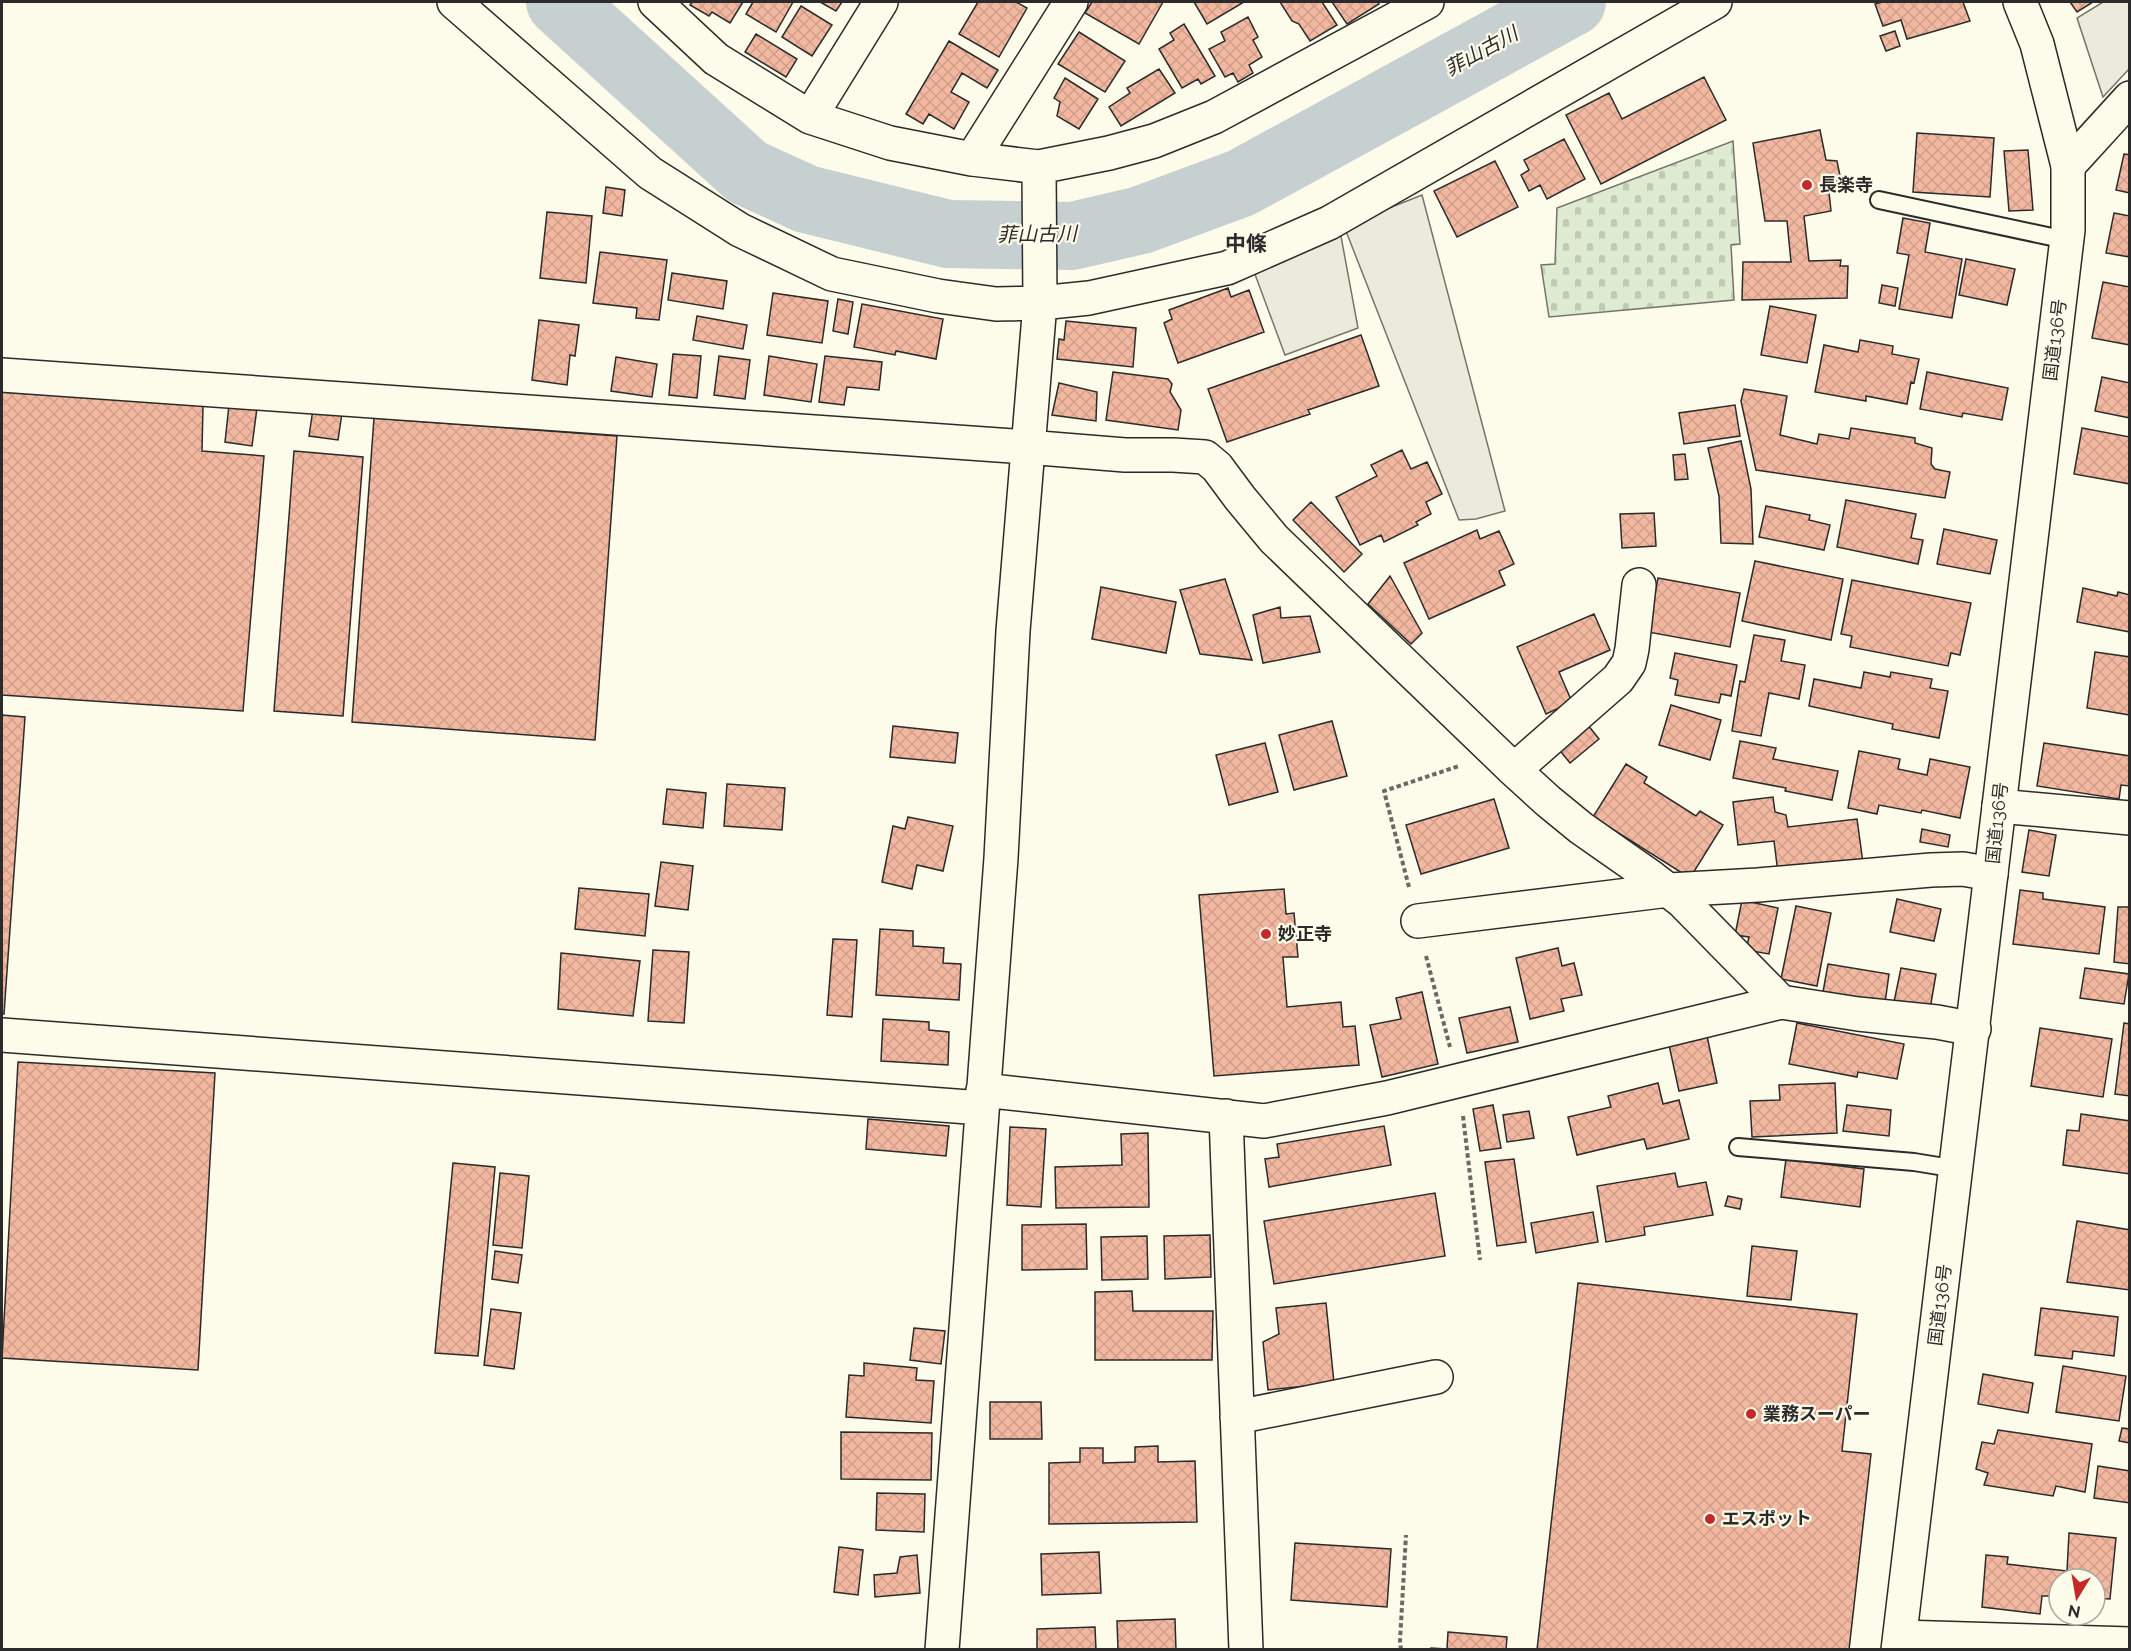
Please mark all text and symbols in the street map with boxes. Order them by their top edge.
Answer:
water label: 菲山古川 [1440,20,1524,81]
place label: 長楽寺 [1819,174,1873,195]
marker: 長楽寺 [1800,178,1814,192]
water label: 菲山古川 [997,221,1079,247]
district label: 中條 [1225,231,1267,256]
street label: 国道136号 [2039,298,2070,382]
street label: 国道136号 [1982,781,2011,865]
place label: 妙正寺 [1278,923,1332,944]
marker: 妙正寺 [1259,927,1273,941]
street label: 国道136号 [1924,1263,1955,1347]
place label: 業務スーパー [1763,1403,1871,1424]
marker: 業務スーパー [1744,1407,1758,1421]
place label: エスポット [1722,1508,1812,1529]
marker: エスポット [1703,1512,1717,1526]
north arrow [2047,1567,2107,1627]
text: N [2066,1601,2082,1622]

